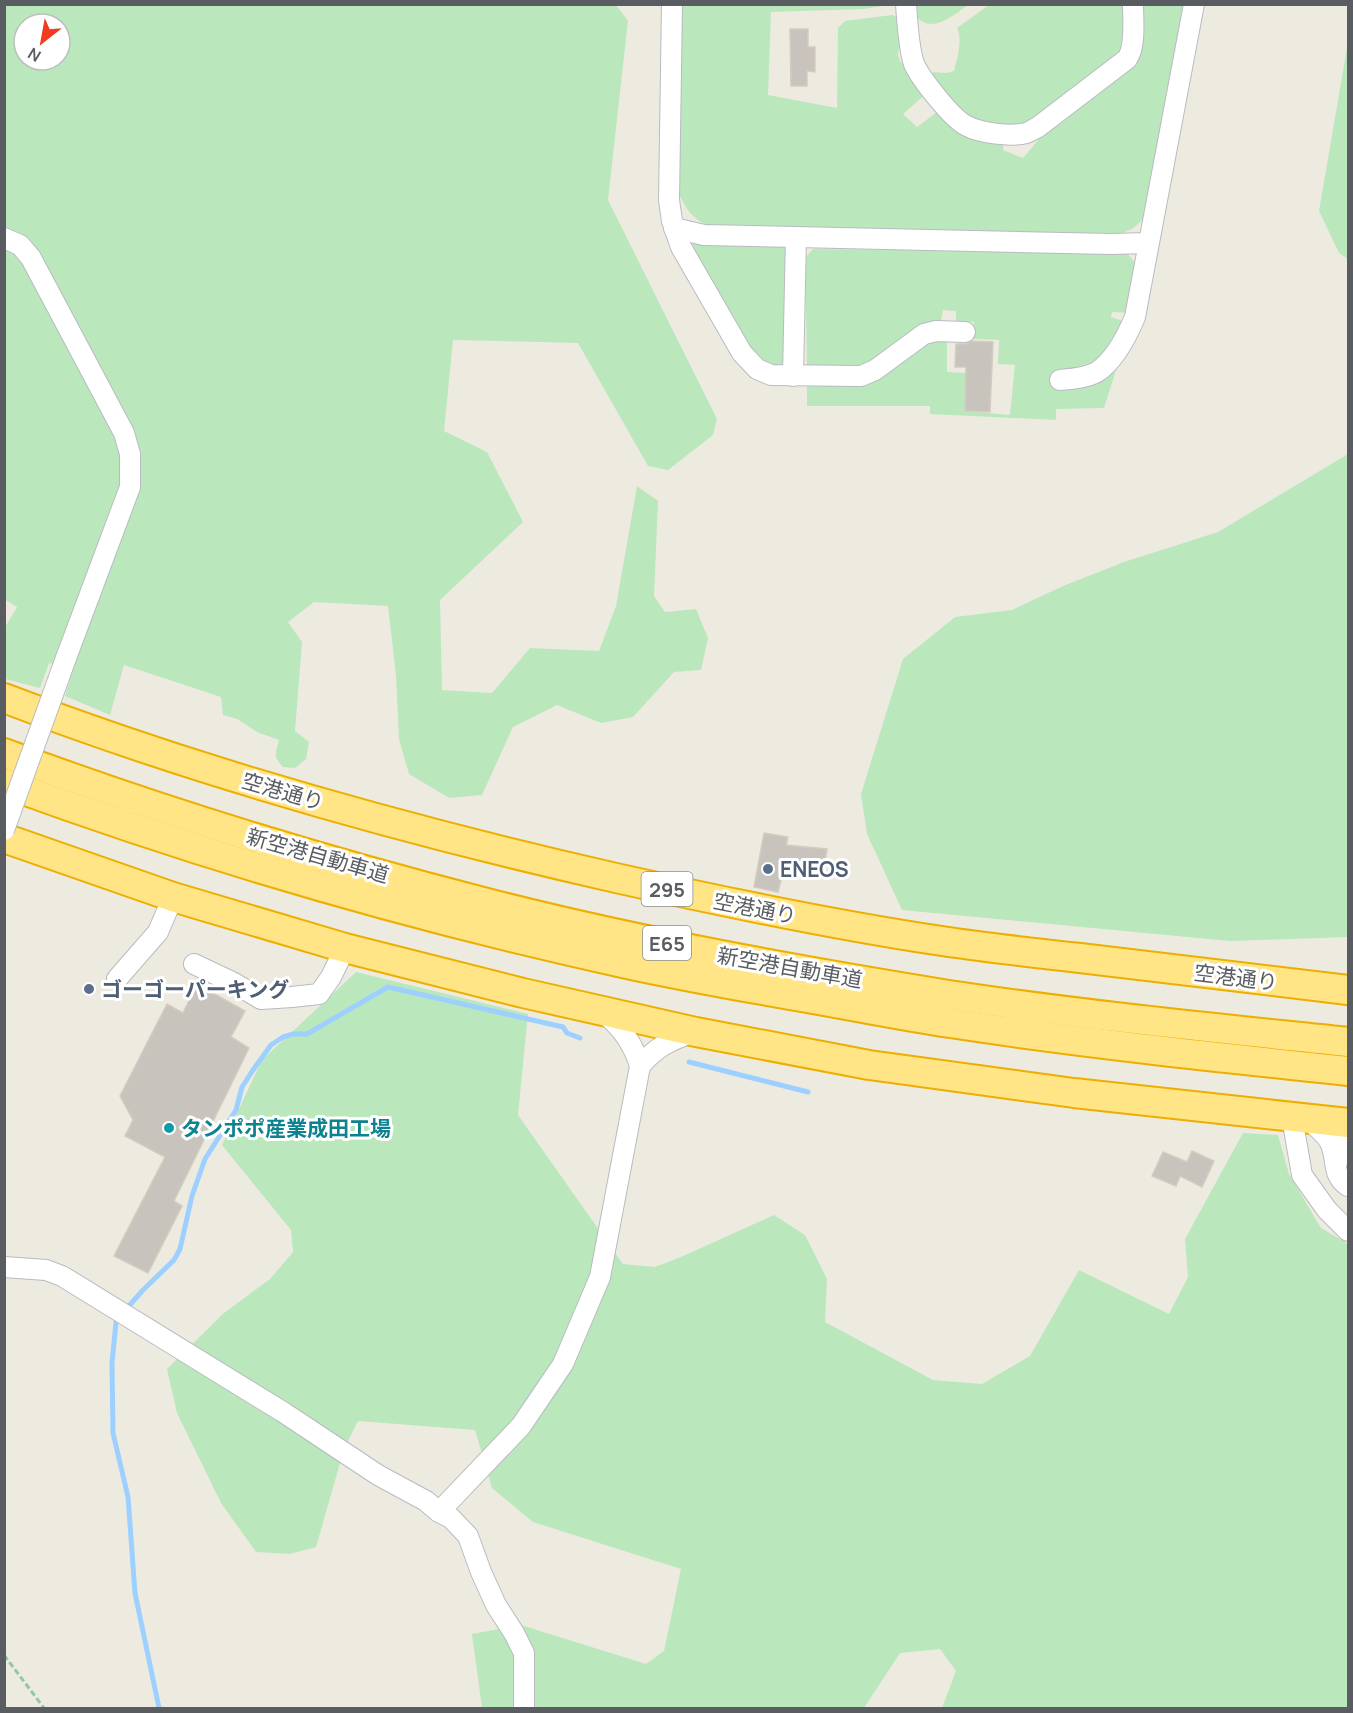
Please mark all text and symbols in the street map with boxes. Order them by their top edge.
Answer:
north arrow [12,12,72,72]
text: N [24,42,45,67]
street label: 空港通り [239,766,327,816]
street label: 新空港自動車道 [243,821,393,889]
place label: ENEOS [780,855,849,883]
marker: ENEOS [761,862,775,876]
road number: 295 [642,872,692,906]
street label: 空港通り [711,886,799,930]
road number: E65 [643,926,691,960]
street label: 新空港自動車道 [715,940,865,994]
street label: 空港通り [1193,958,1279,996]
place label: ゴーゴーパーキング [101,975,289,1003]
marker: ゴーゴーパーキング [82,982,96,996]
place label: タンポポ産業成田工場 [181,1114,391,1142]
marker: タンポポ産業成田工場 [162,1121,176,1135]

